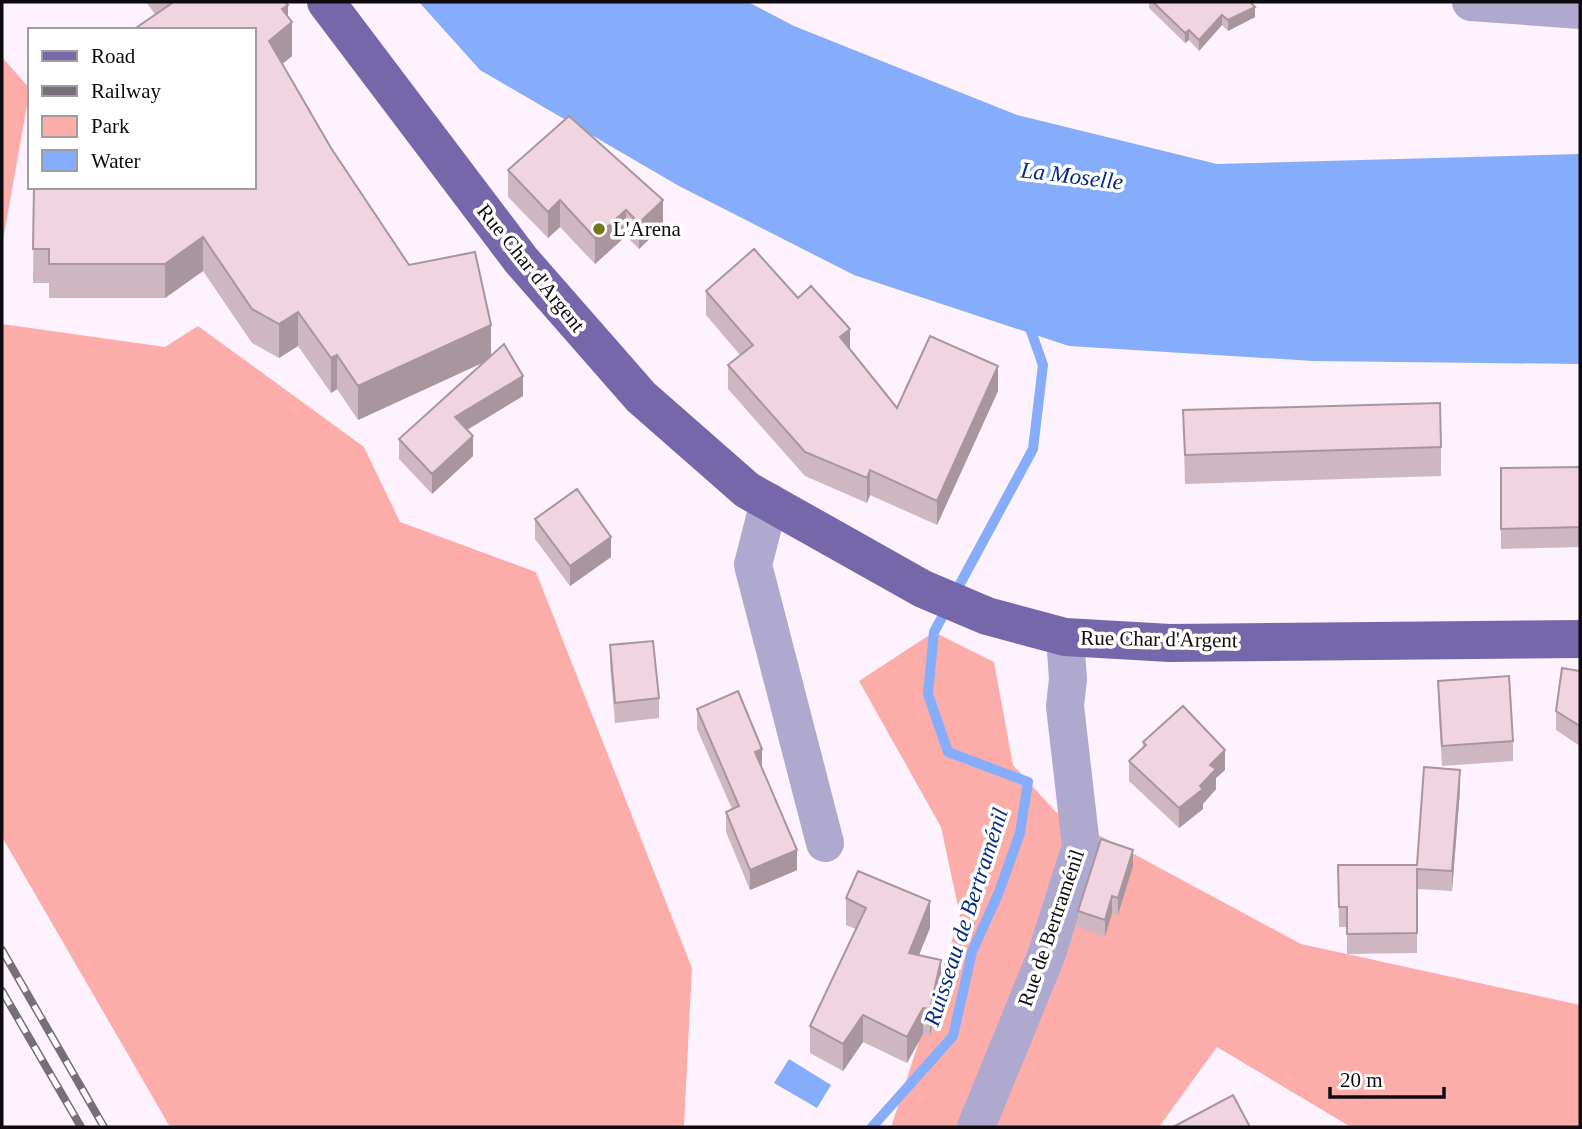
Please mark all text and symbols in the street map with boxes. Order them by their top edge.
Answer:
legend [28,28,256,189]
text: Road [91,44,136,68]
text: Railway [91,79,161,103]
text: Park [91,114,130,138]
text: Water [91,149,141,173]
water label: La Moselle [1018,157,1125,195]
street label: Rue Char d'Argent [472,199,590,337]
place label: L'Arena [613,217,682,241]
marker: L'Arena [591,221,607,237]
street label: Rue Char d'Argent [1080,626,1238,652]
water label: Ruisseau de Bertraménil [919,805,1013,1030]
street label: Rue de Bertraménil [1013,846,1089,1010]
scale bar [1330,1056,1444,1100]
text: 20 m [1340,1068,1383,1092]

